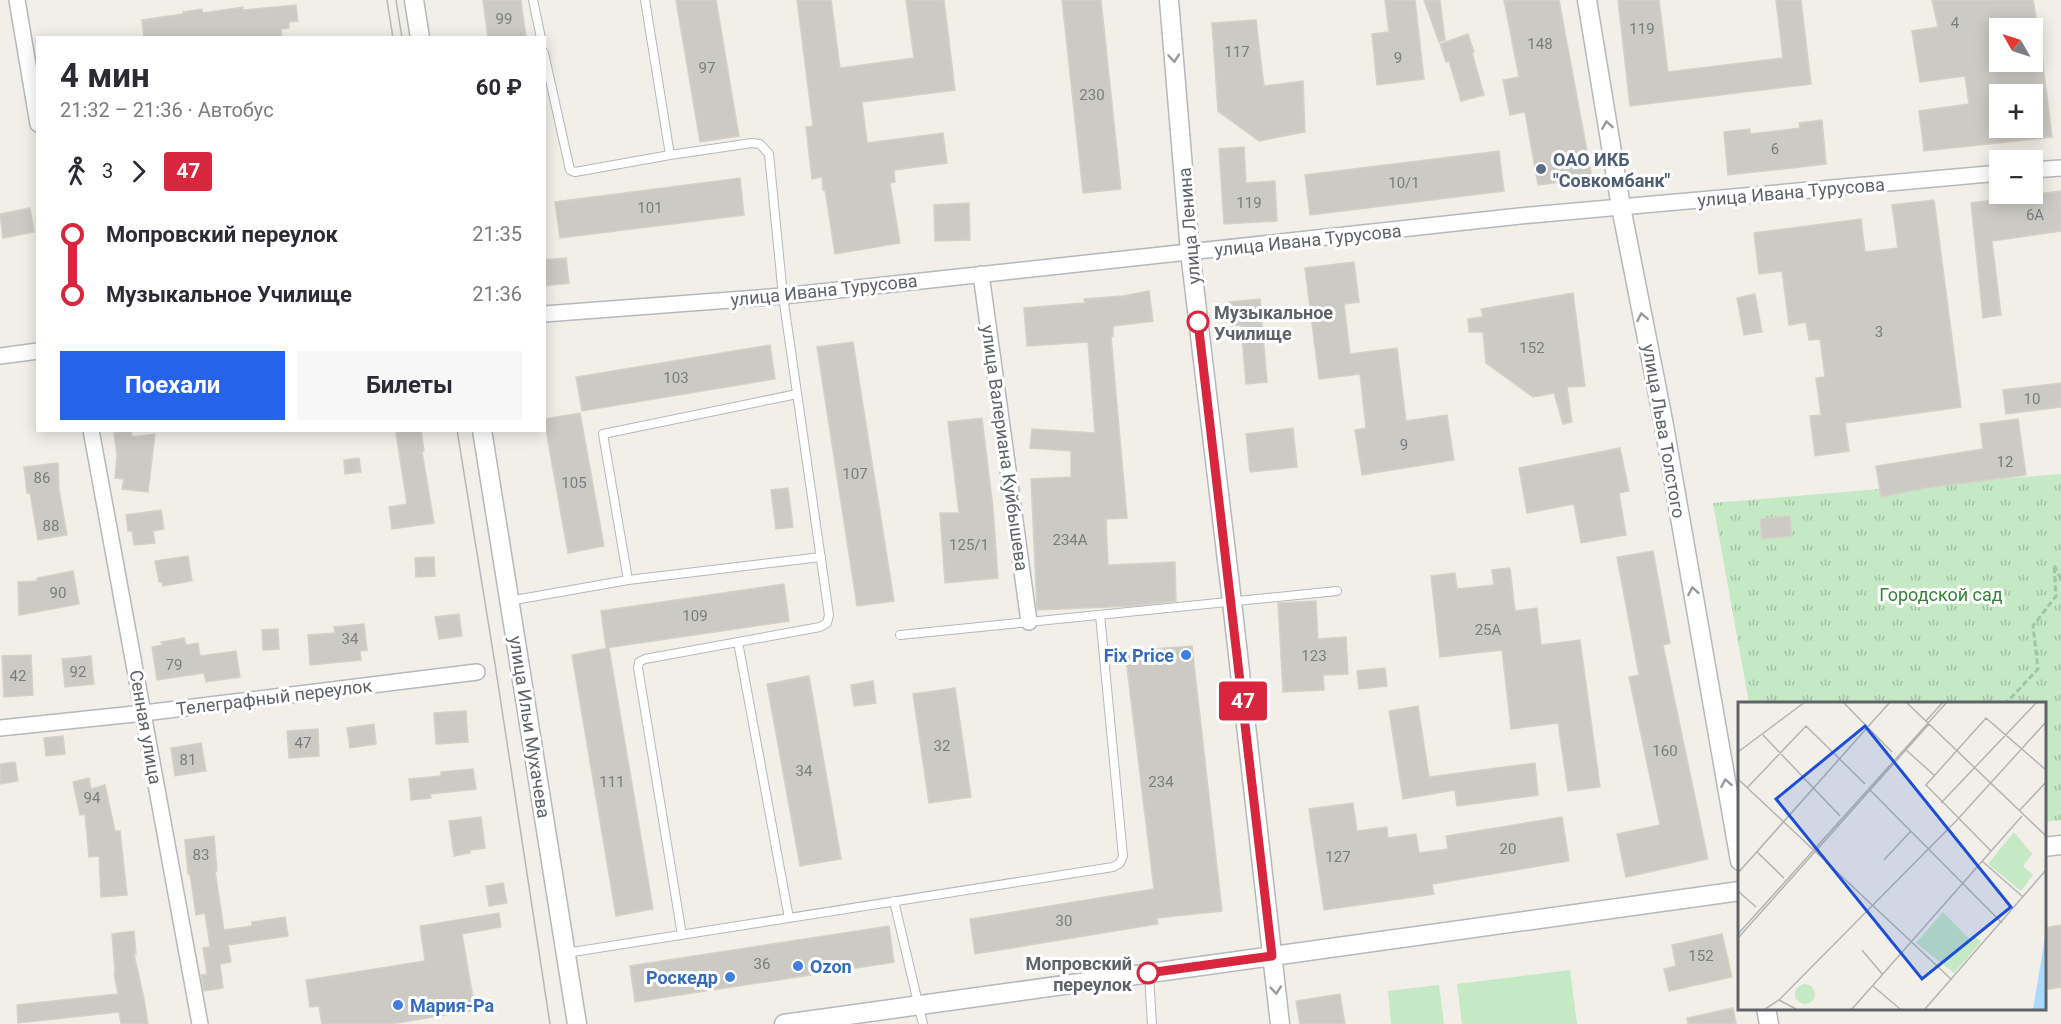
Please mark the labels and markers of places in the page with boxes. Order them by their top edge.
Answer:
place label: ОАО ИКБ "Совкомбанк" [1553,149,1671,191]
marker: ОАО ИКБ "Совкомбанк" [1534,162,1548,176]
place label: Музыкальное Училище [1214,302,1333,344]
marker: Музыкальное Училище [1187,311,1209,333]
place label: Fix Price [1104,645,1174,666]
marker: Fix Price [1179,648,1193,662]
place label: Мопровский переулок [1026,953,1133,995]
place label: Ozon [810,956,852,977]
marker: Ozon [791,959,805,973]
marker: Мопровский переулок [1137,962,1159,984]
place label: Роскедр [646,967,718,988]
marker: Роскедр [723,970,737,984]
place label: Мария-Ра [410,995,494,1016]
marker: Мария-Ра [391,998,405,1012]

